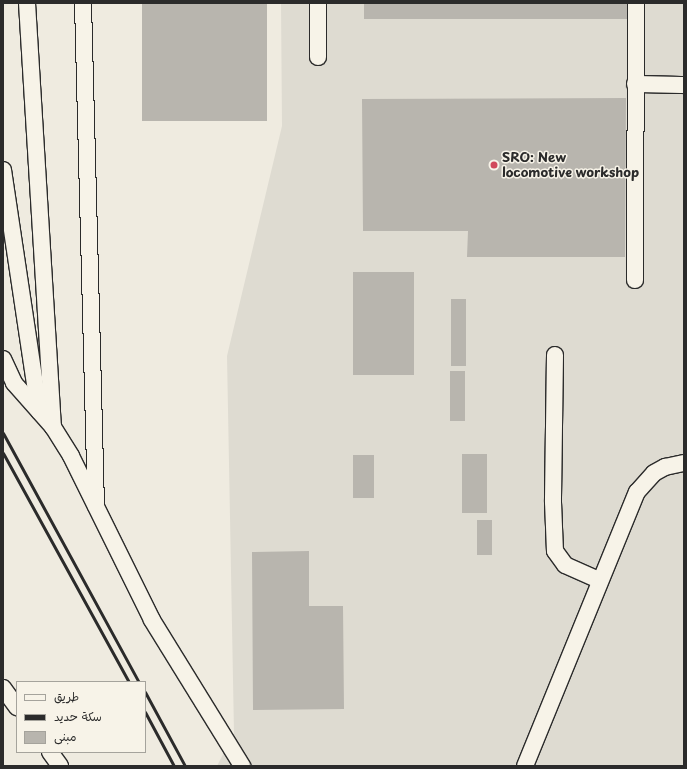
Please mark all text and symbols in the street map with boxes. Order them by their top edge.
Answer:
place label: SRO: New locomotive workshop [502,150,640,181]
marker: SRO: New locomotive workshop [489,160,499,170]
legend [16,681,146,753]
text: طريق [54,687,79,705]
text: سكة حديد [54,707,102,725]
text: مبنى [54,727,77,745]

